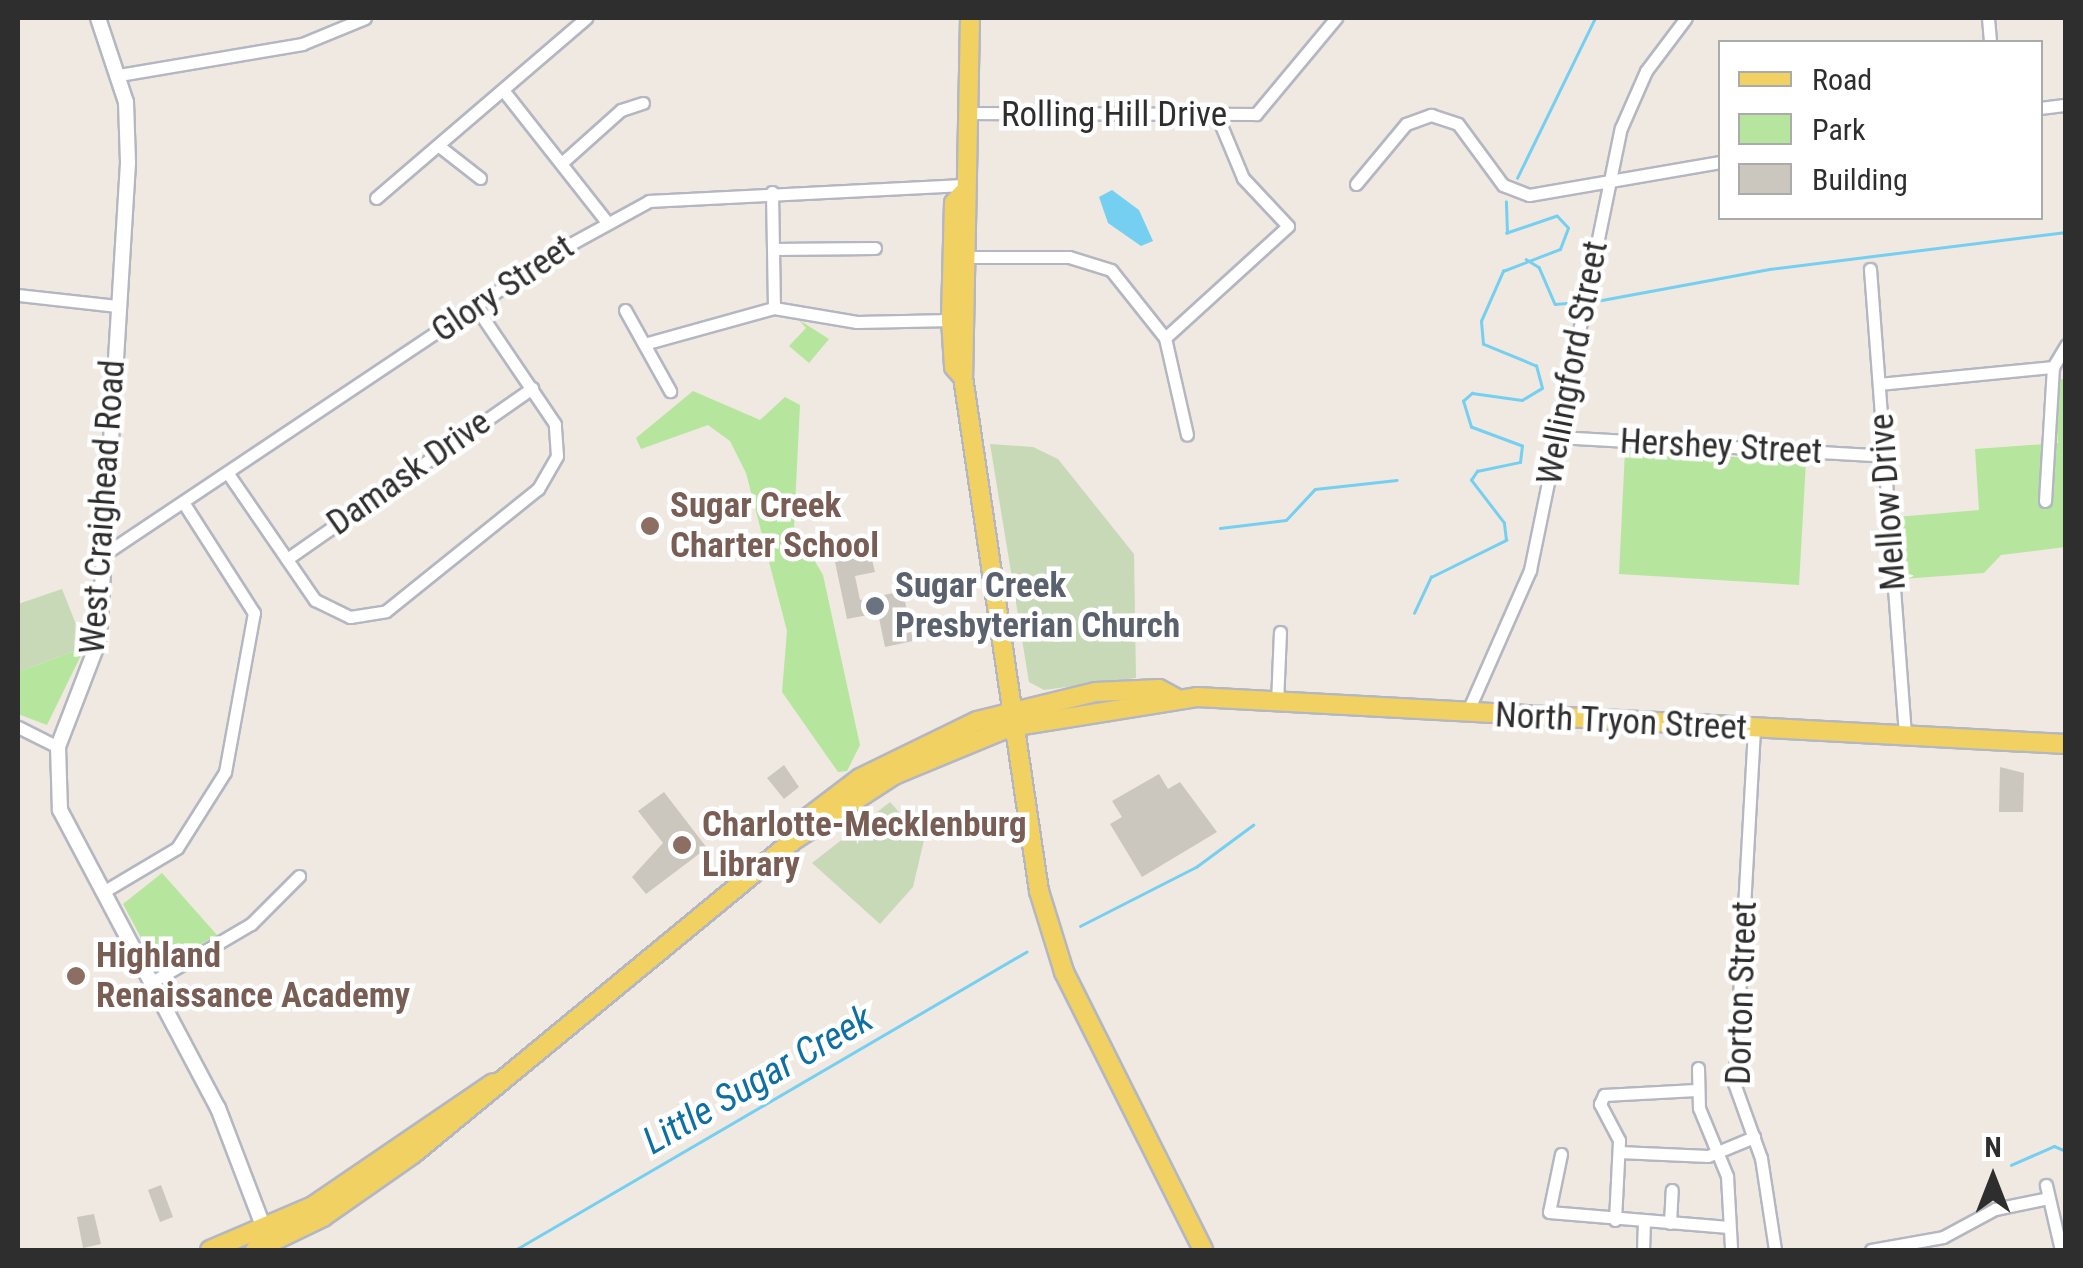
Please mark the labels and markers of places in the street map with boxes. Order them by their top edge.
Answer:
place label: Sugar Creek Charter School [670,485,879,567]
marker: Sugar Creek Charter School [639,515,661,537]
place label: Sugar Creek Presbyterian Church [895,565,1180,647]
marker: Sugar Creek Presbyterian Church [864,595,886,617]
place label: Charlotte-Mecklenburg Library [702,804,1027,886]
marker: Charlotte-Mecklenburg Library [671,834,693,856]
place label: Highland Renaissance Academy [96,935,410,1017]
marker: Highland Renaissance Academy [65,965,87,987]

